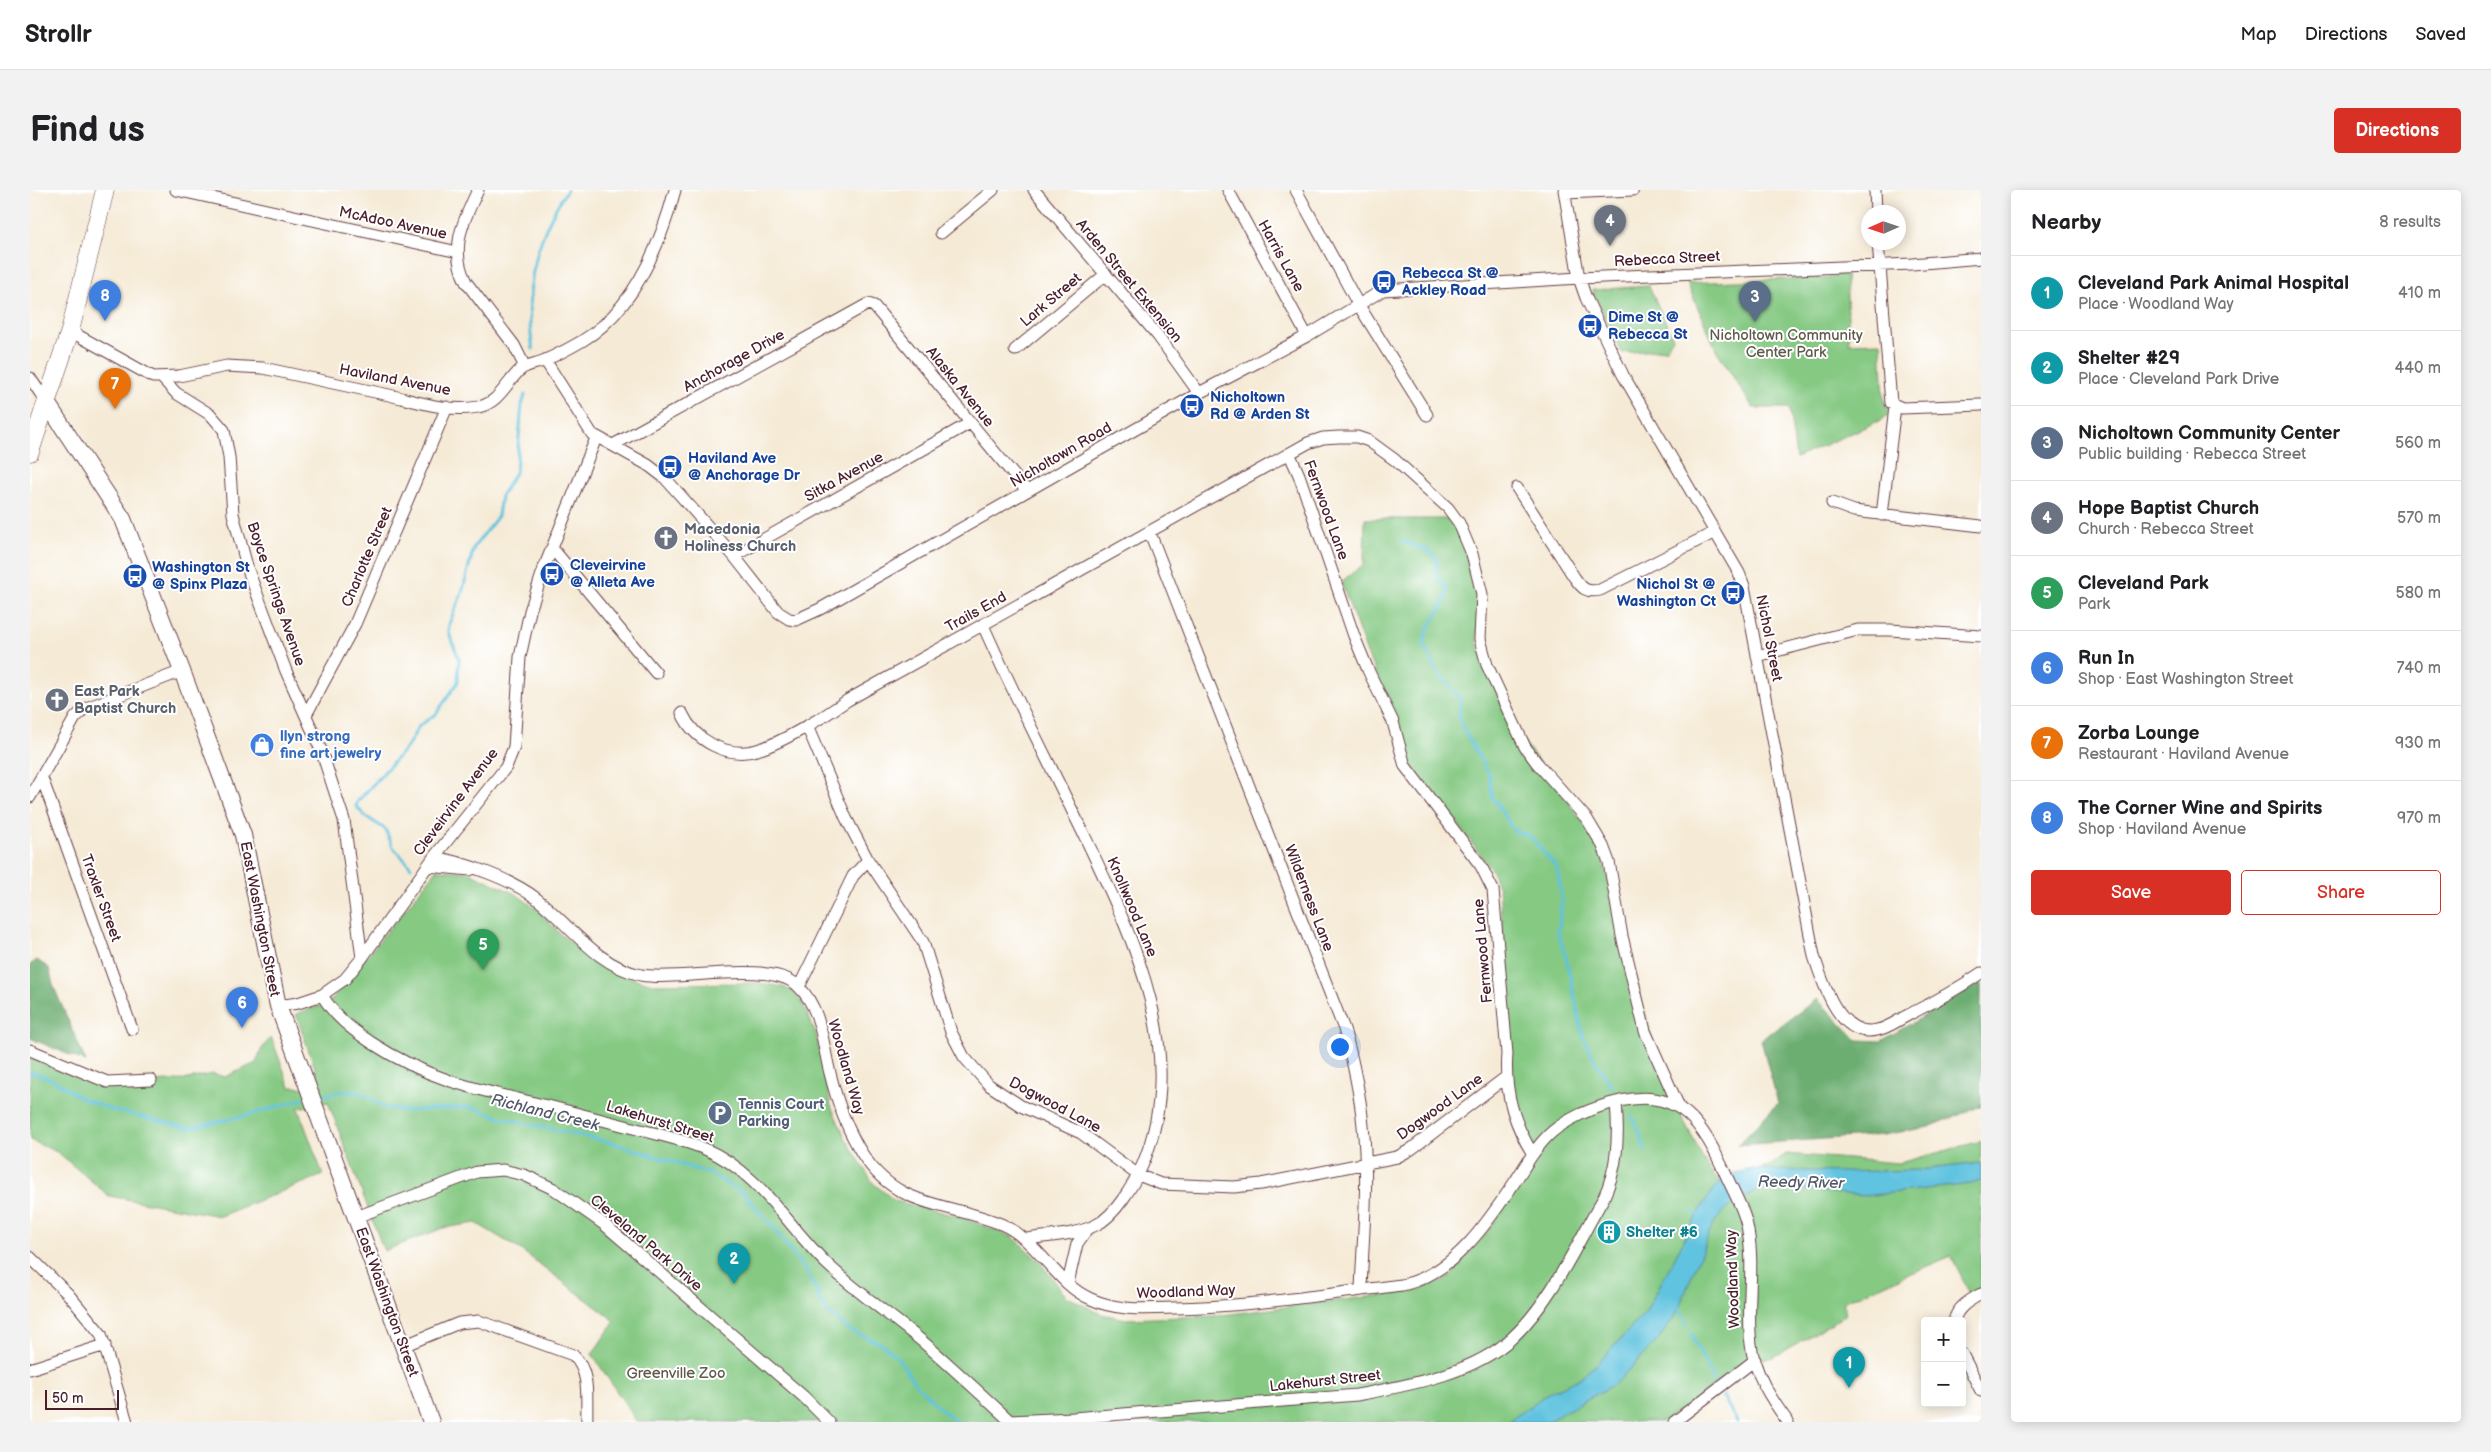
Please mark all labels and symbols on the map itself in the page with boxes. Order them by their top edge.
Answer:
street label: McAdoo Avenue [337,202,449,244]
pin: 4 [1594,205,1626,246]
north arrow [1861,205,1906,250]
street label: Arden Street Extension [1072,215,1186,347]
street label: Harris Lane [1253,217,1309,295]
street label: Rebecca Street [1613,247,1721,271]
place label: Rebecca St @ Ackley Road [1401,264,1499,300]
street label: Lark Street [1016,269,1086,331]
bus stop icon: Rebecca St @ Ackley Road [1371,269,1397,295]
pin: 8 [89,280,121,321]
pin: 3 [1739,281,1771,322]
place label: Dime St @ Rebecca St [1608,308,1688,344]
bus stop icon: Dime St @ Rebecca St [1577,313,1603,339]
street label: Anchorage Drive [680,325,788,397]
park label: Nicholtown Community Center Park [1709,326,1863,362]
street label: Alaska Avenue [922,343,998,431]
street label: Haviland Avenue [338,360,453,400]
pin: 7 [99,368,131,409]
place label: Nicholtown Rd @ Arden St [1210,388,1309,424]
bus stop icon: Nicholtown Rd @ Arden St [1179,393,1205,419]
street label: Nicholtown Road [1007,418,1115,492]
street label: Sitka Avenue [801,448,887,506]
place label: Haviland Ave @ Anchorage Dr [688,449,801,485]
bus stop icon: Haviland Ave @ Anchorage Dr [657,454,683,480]
street label: Fernwood Lane [1299,458,1353,563]
street label: Charlotte Street [337,504,397,610]
street label: Boyce Springs Avenue [242,519,310,669]
place label: Macedonia Holiness Church [684,520,796,556]
church icon: Macedonia Holiness Church [653,525,679,551]
place label: Cleveirvine @ Alleta Ave [570,556,655,592]
place label: Washington St @ Spinx Plaza [152,558,250,594]
bus stop icon: Cleveirvine @ Alleta Ave [539,561,565,587]
bus stop icon: Washington St @ Spinx Plaza [122,563,148,589]
place label: Nichol St @ Washington Ct [1617,575,1716,611]
bus stop icon: Nichol St @ Washington Ct [1720,580,1746,606]
street label: Trails End [942,587,1010,637]
street label: Nichol Street [1751,593,1787,683]
place label: East Park Baptist Church [74,682,176,718]
church icon: East Park Baptist Church [44,687,70,713]
place label: llyn strong fine art jewelry [280,727,382,763]
shop icon: llyn strong fine art jewelry [249,732,275,758]
street label: Cleveirvine Avenue [409,744,503,860]
street label: East Washington Street [236,840,284,999]
street label: Wilderness Lane [1280,842,1338,954]
street label: Traxler Street [76,852,126,945]
street label: Knollwood Lane [1102,854,1162,960]
street label: Fernwood Lane [1469,898,1497,1004]
pin: 5 [467,929,499,970]
pin: 6 [226,987,258,1028]
street label: Woodland Way [823,1017,869,1117]
your location [1327,1034,1353,1060]
street label: Dogwood Lane [1393,1069,1487,1145]
street label: Dogwood Lane [1006,1073,1104,1137]
water label: Richland Creek [489,1090,602,1136]
place label: Tennis Court Parking [738,1095,824,1131]
street label: Lakehurst Street [604,1097,717,1148]
parking icon: Tennis Court Parking [707,1100,733,1126]
water label: Reedy River [1758,1173,1846,1193]
street label: Cleveland Park Drive [586,1190,706,1296]
building icon: Shelter #6 [1596,1219,1622,1245]
place label: Shelter #6 [1626,1223,1698,1242]
street label: East Washington Street [351,1225,423,1380]
street label: Woodland Way [1722,1229,1744,1329]
pin: 2 [718,1243,750,1284]
street label: Woodland Way [1136,1281,1236,1303]
pin: 1 [1833,1347,1865,1388]
park label: Greenville Zoo [626,1364,726,1383]
street label: Lakehurst Street [1269,1366,1382,1396]
scale bar [45,1387,119,1410]

